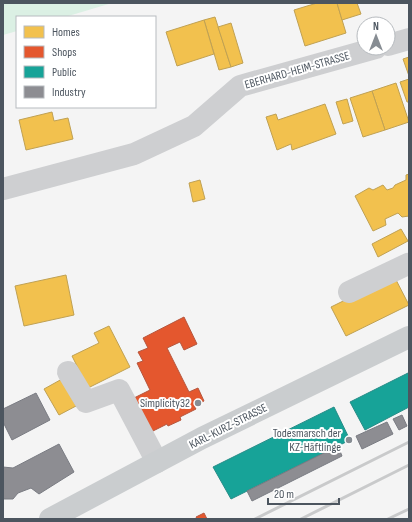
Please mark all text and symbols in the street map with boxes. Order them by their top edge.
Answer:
legend [16,16,156,108]
north arrow [356,16,396,56]
text: N [373,20,379,33]
text: Homes [52,25,80,40]
text: Shops [52,45,77,60]
street label: EBERHARD-HEIM-STRASSE [243,48,351,93]
text: Public [52,65,77,80]
text: Industry [52,85,86,100]
place label: Simplicity32 [140,396,190,411]
marker: Simplicity32 [193,398,203,408]
street label: KARL-KURZ-STRASSE [187,400,270,453]
place label: Todesmarsch der KZ-Häftlinge [273,426,342,455]
marker: Todesmarsch der KZ-Häftlinge [344,435,354,445]
scale bar [268,480,339,506]
text: 20 m [274,487,294,502]

